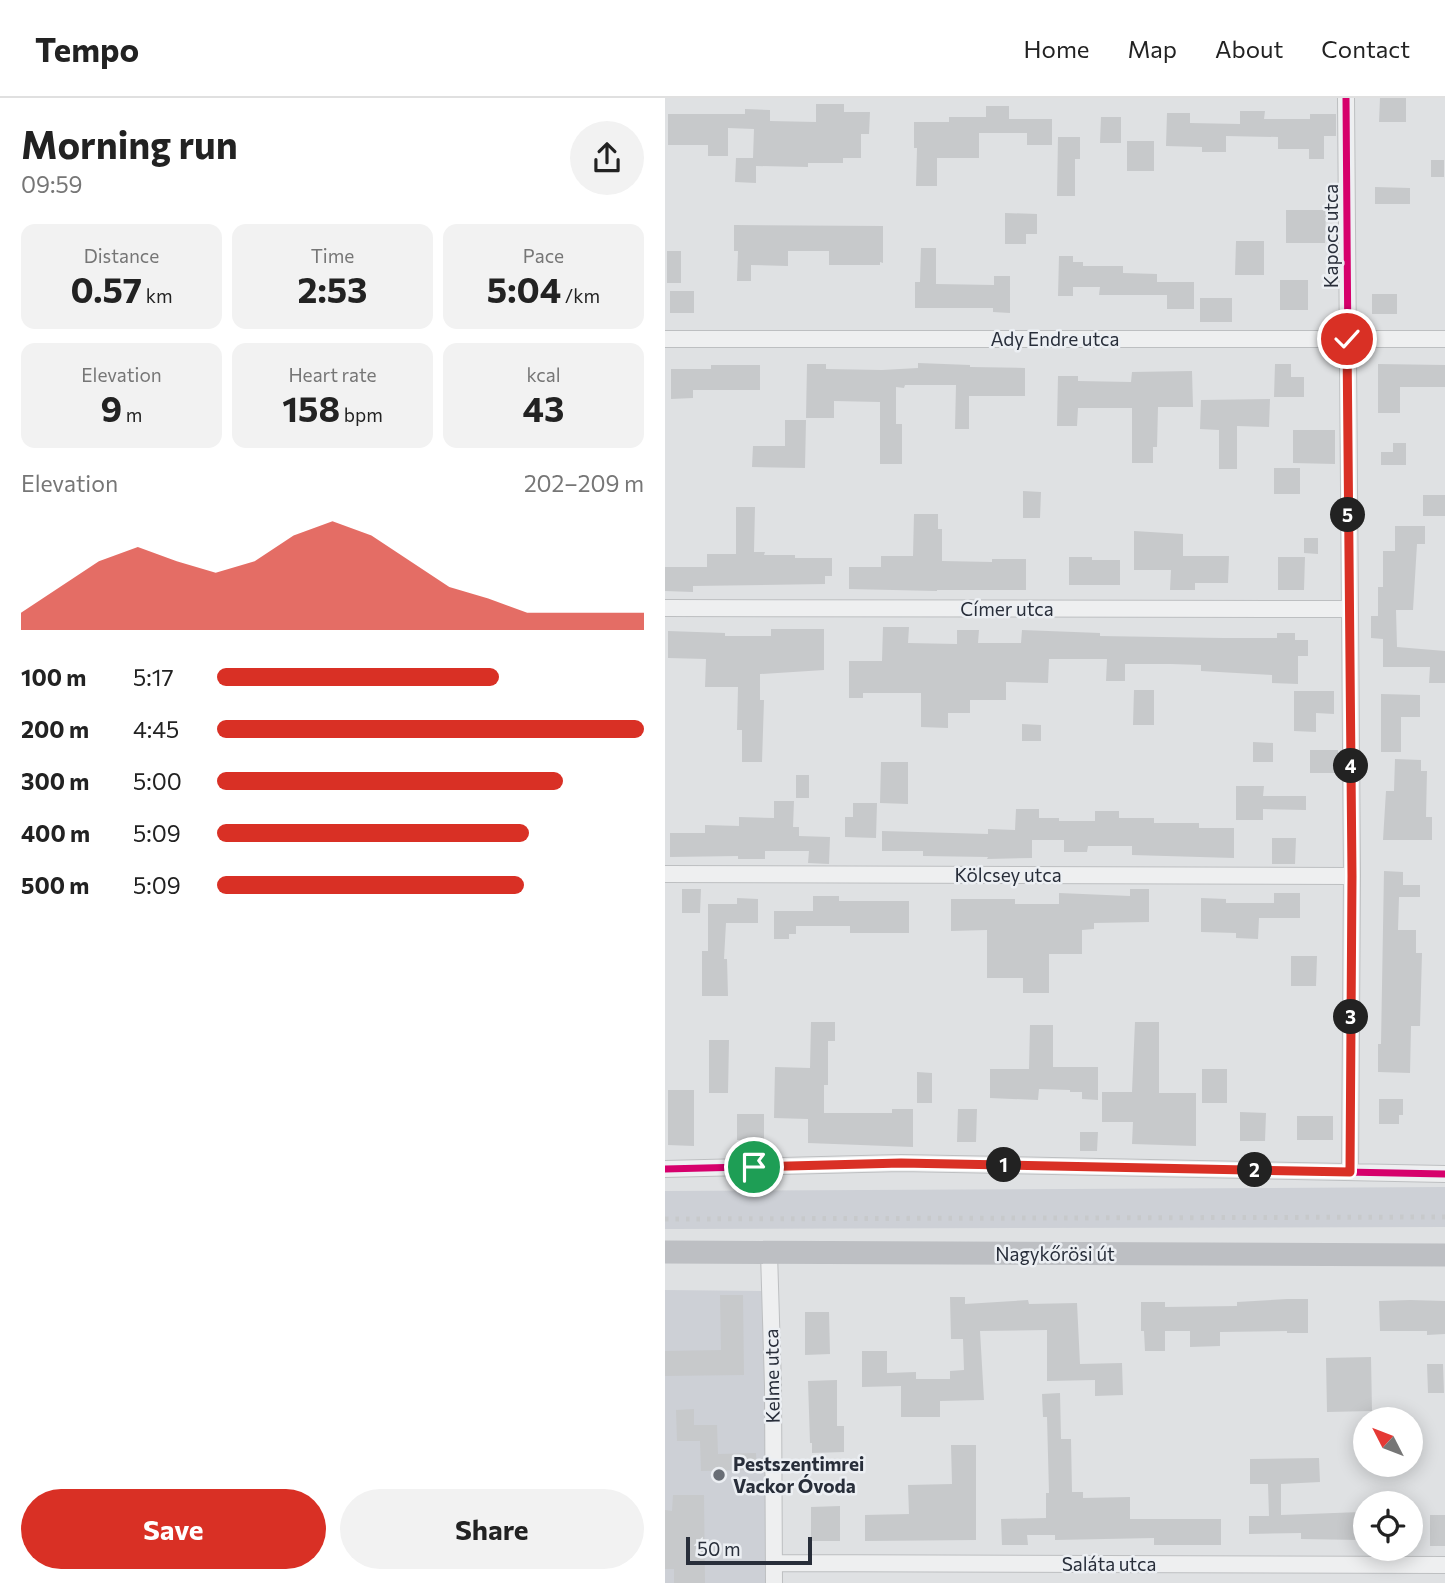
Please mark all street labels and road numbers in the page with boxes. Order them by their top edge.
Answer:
street label: Kapocs utca [1319,184,1342,288]
street label: Ady Endre utca [991,327,1119,350]
street label: Címer utca [960,597,1054,620]
street label: Kölcsey utca [954,863,1062,886]
street label: Nagykőrösi út [995,1242,1115,1265]
street label: Kelme utca [759,1328,784,1424]
street label: Saláta utca [1062,1552,1156,1575]

